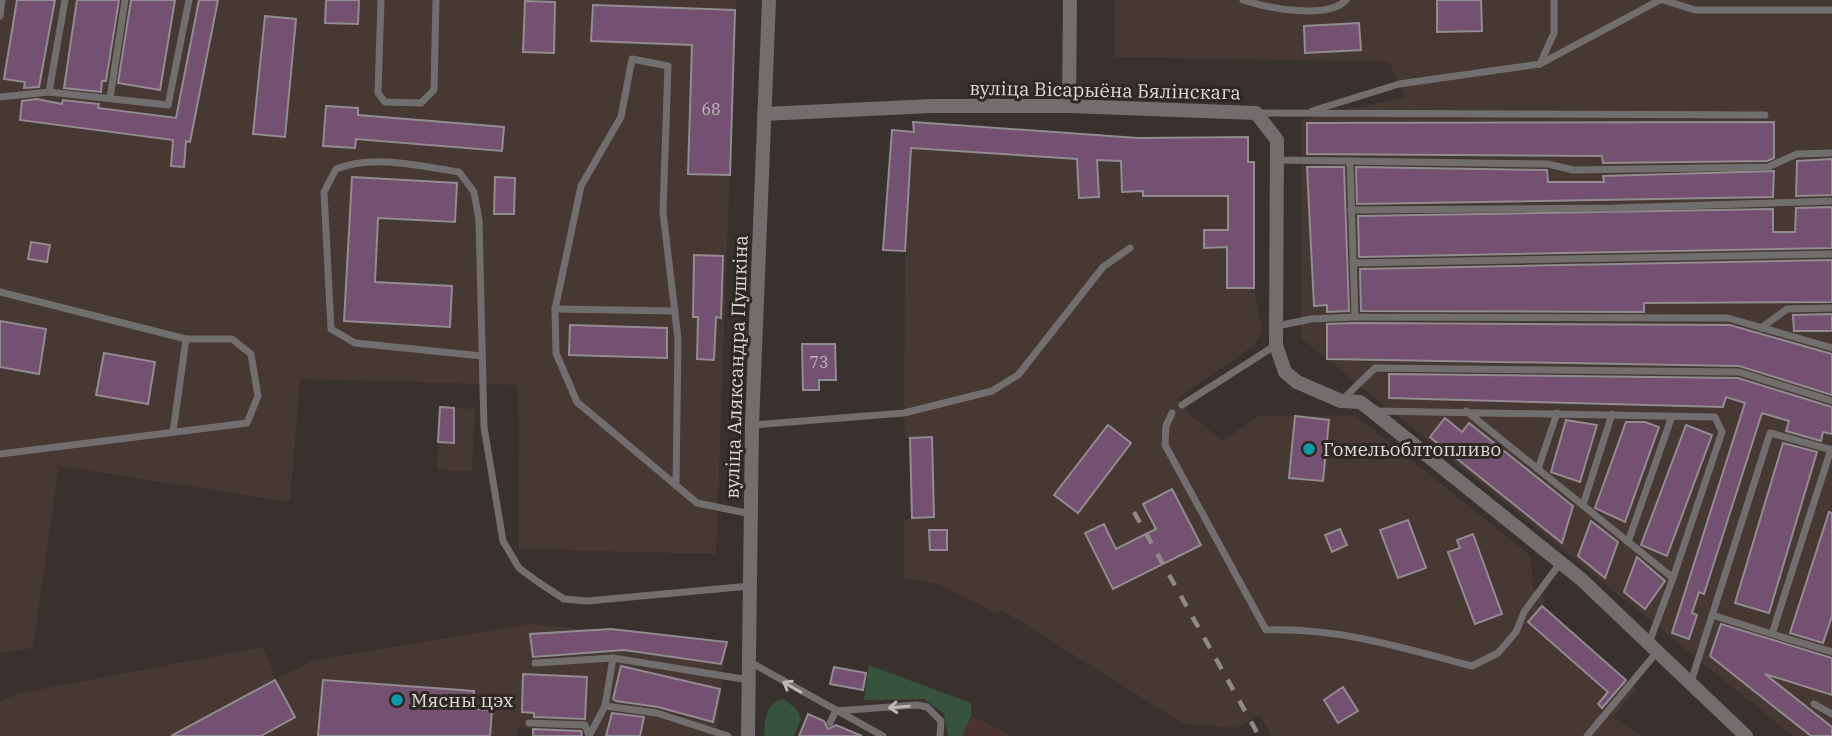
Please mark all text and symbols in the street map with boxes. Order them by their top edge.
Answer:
street label: вуліца Вісарыёна Бялінскага [969,76,1241,104]
house number: 68 [701,99,721,119]
street label: вуліца Аляксандра Пушкіна [719,235,753,499]
house number: 73 [809,352,829,372]
place label: Гомельоблтопливо [1323,437,1501,461]
marker: Гомельоблтопливо [1301,441,1317,457]
one-way arrow [783,679,803,693]
place label: Мясны цэх [411,688,514,712]
marker: Мясны цэх [389,692,405,708]
one-way arrow [887,700,910,713]

